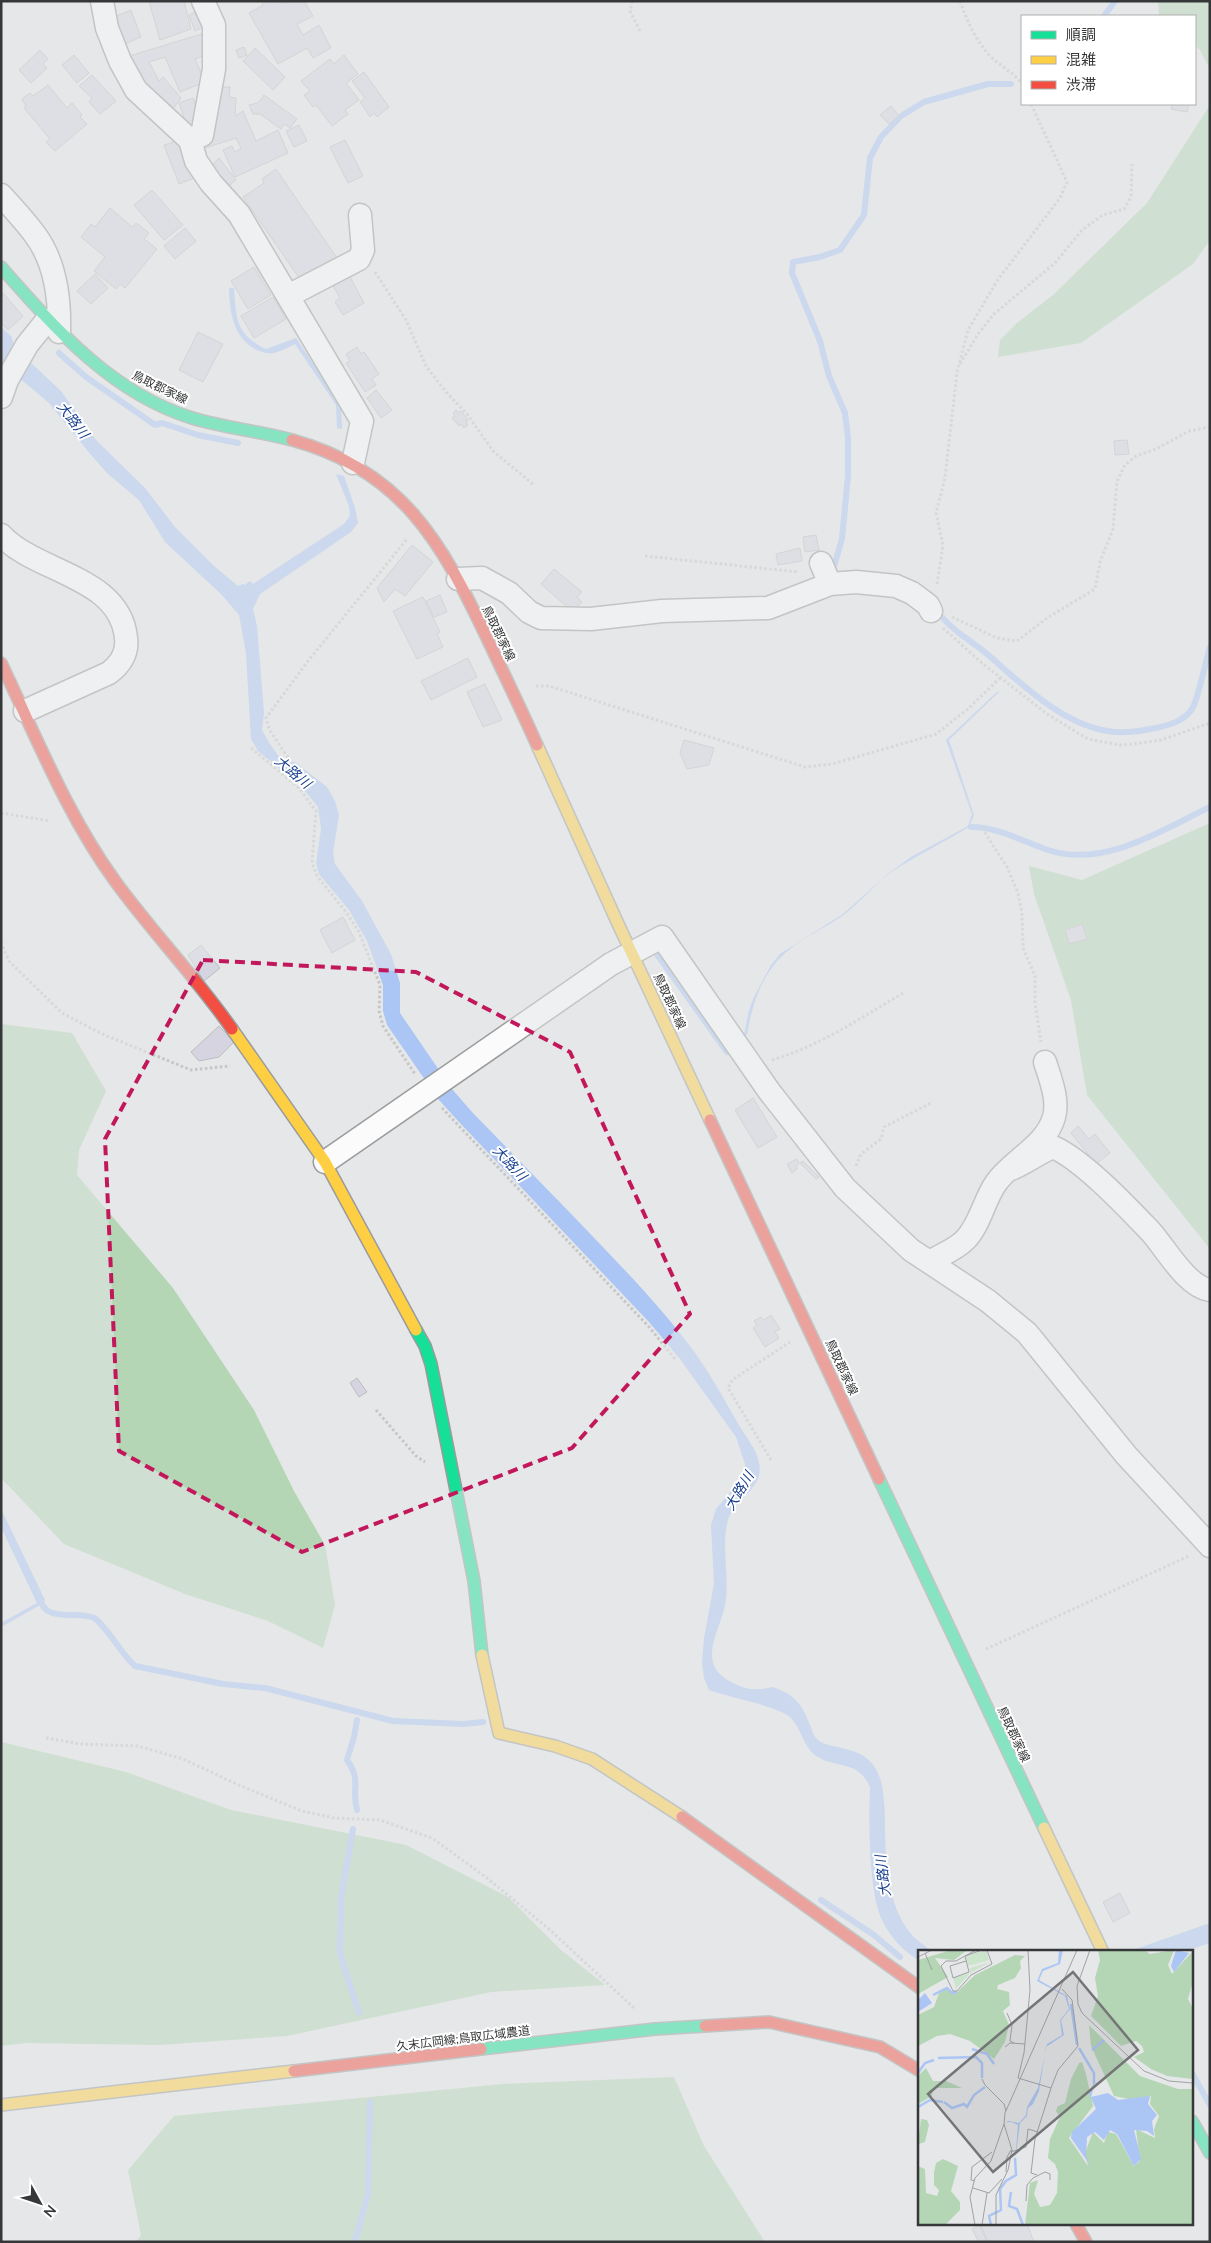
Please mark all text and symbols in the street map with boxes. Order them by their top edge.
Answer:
legend [1021,15,1196,105]
text: 順調 [1066,25,1096,44]
text: 混雑 [1066,50,1096,69]
text: 渋滞 [1066,75,1096,94]
street label: 鳥取郡家線 [130,367,190,407]
water label: 大路川 [53,398,94,444]
street label: 鳥取郡家線 [479,603,519,663]
water label: 大路川 [271,752,316,794]
street label: 鳥取郡家線 [651,971,689,1031]
water label: 大路川 [489,1142,532,1186]
street label: 鳥取郡家線 [823,1337,861,1397]
water label: 大路川 [720,1467,759,1514]
street label: 鳥取郡家線 [995,1704,1033,1764]
water label: 大路川 [871,1852,894,1898]
inset map [918,1950,1194,2226]
street label: 久末広岡線;鳥取広域農道 [395,2022,531,2054]
north arrow [15,2178,65,2228]
text: N [40,2202,60,2221]

